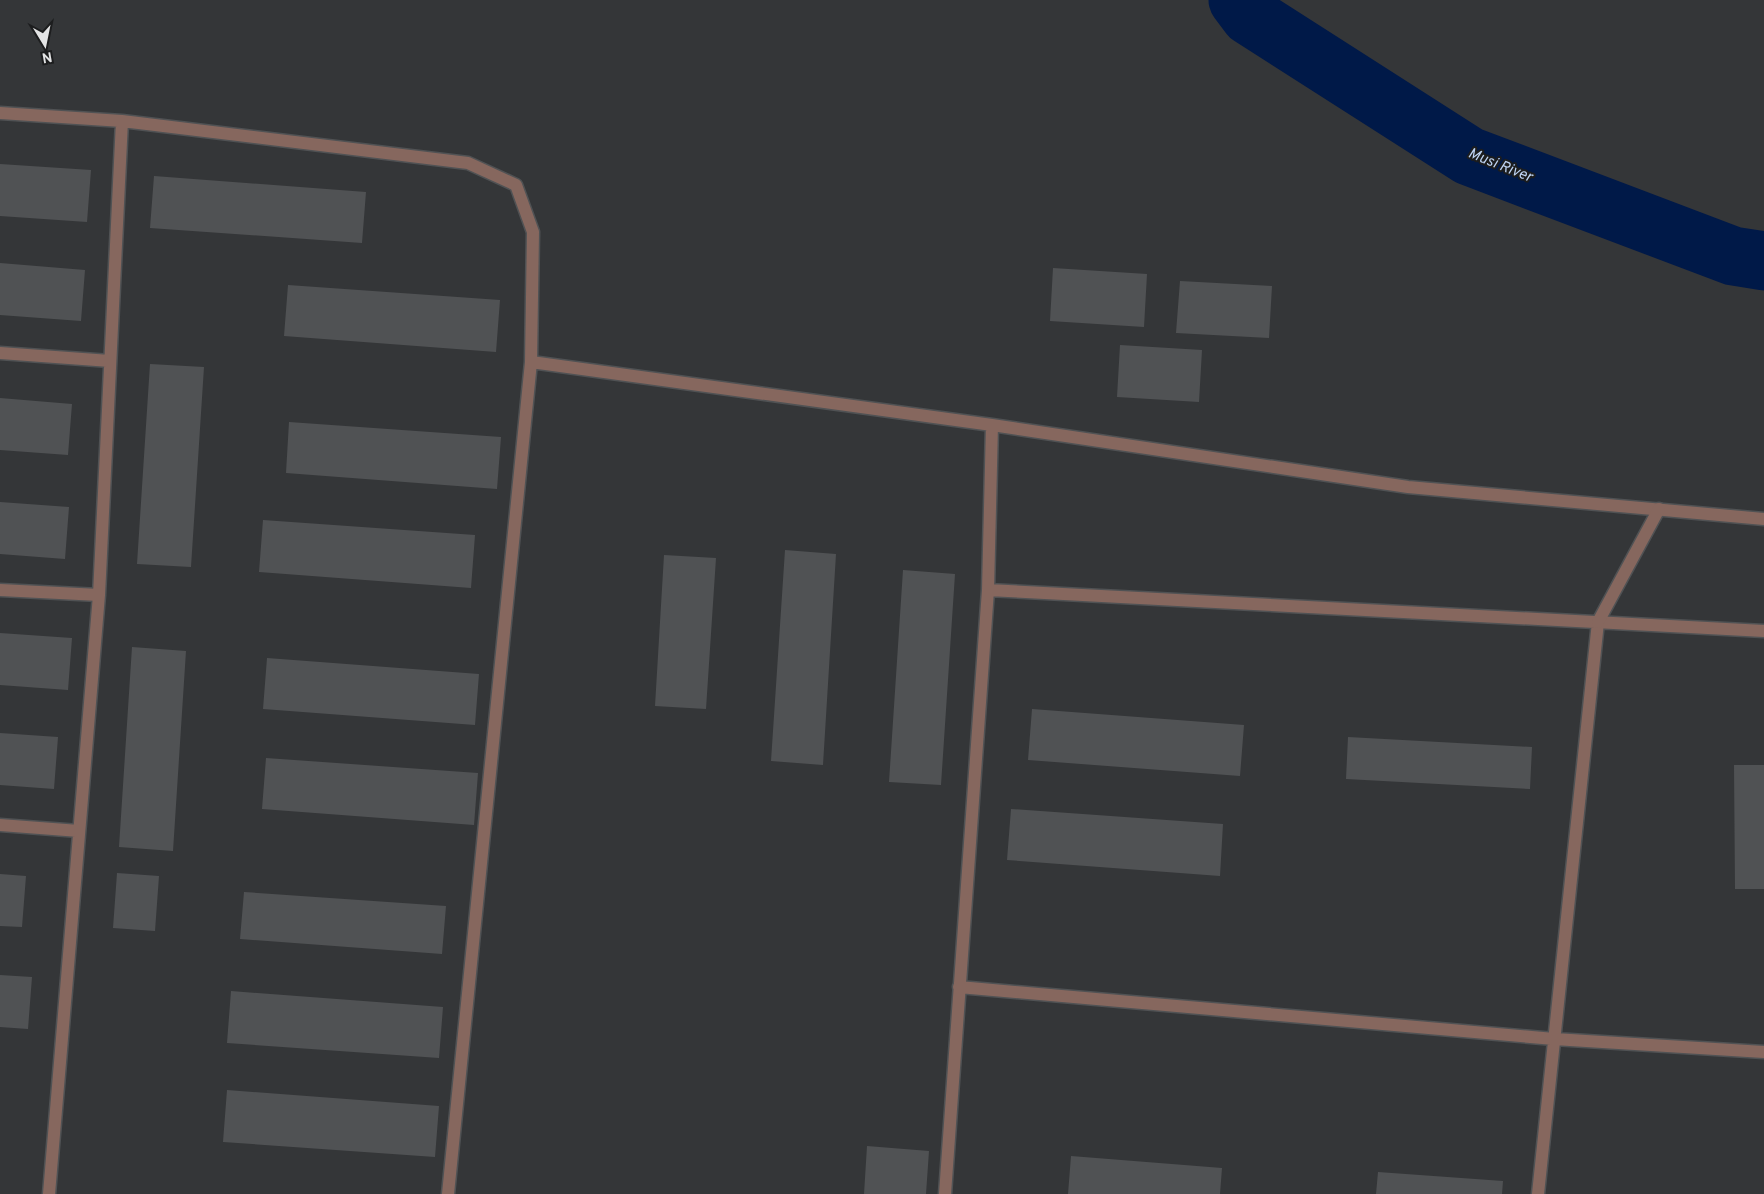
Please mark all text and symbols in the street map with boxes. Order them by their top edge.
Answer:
north arrow [20,20,70,70]
text: N [41,47,53,66]
water label: Musi River [1465,145,1536,188]

